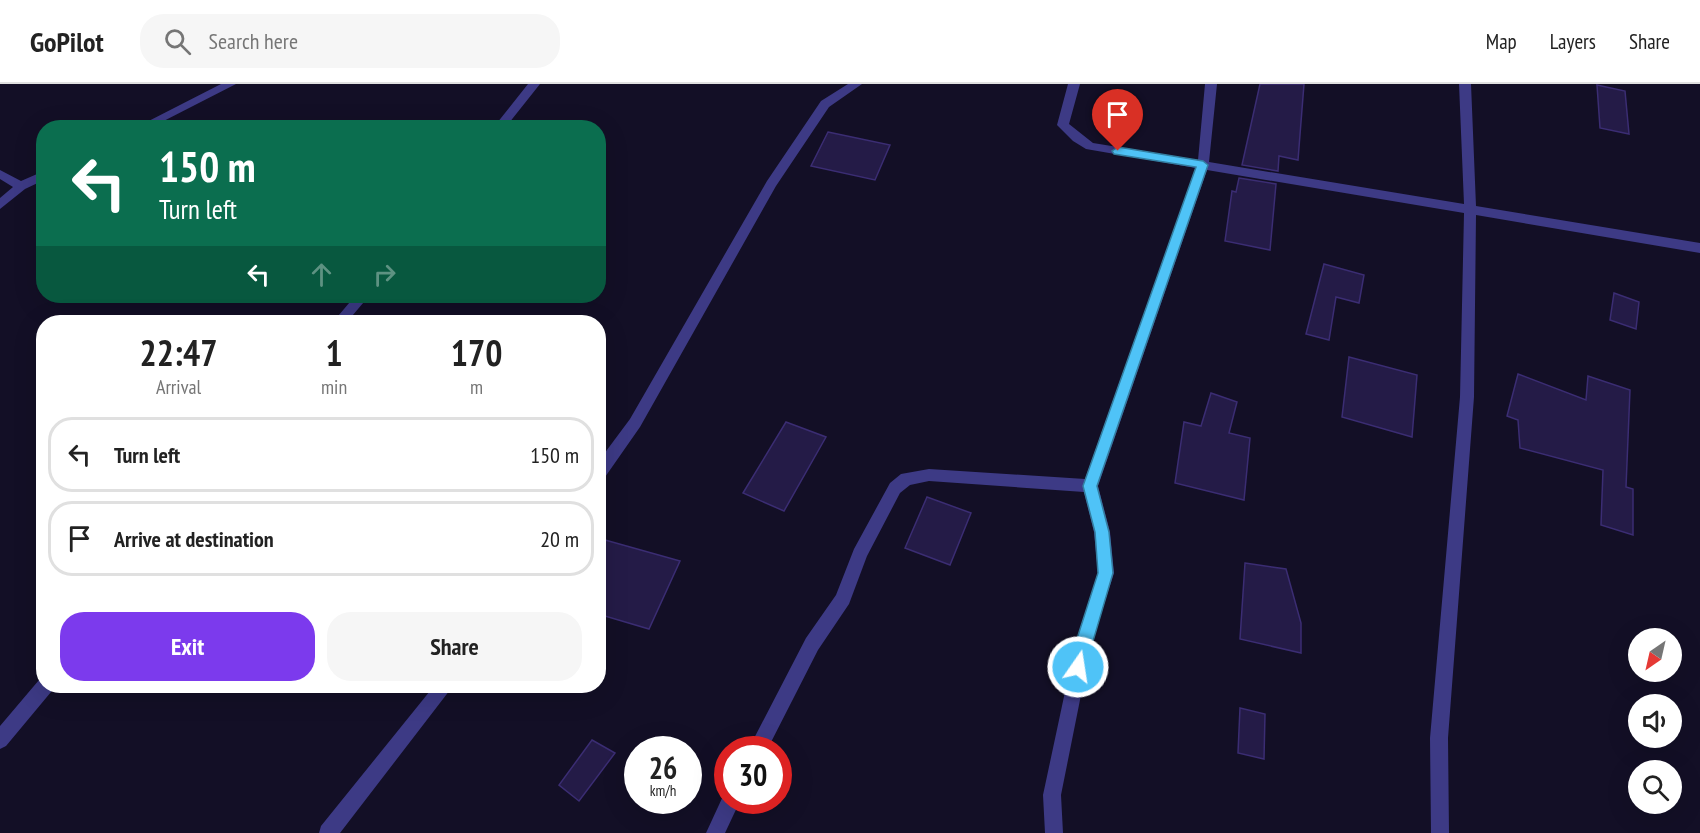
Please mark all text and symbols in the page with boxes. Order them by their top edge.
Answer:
search box [140,14,560,68]
text: GoPilot [30,23,104,60]
icon: search [161,25,194,58]
text: Search here [209,27,298,55]
text: Map [1486,28,1517,55]
text: Layers [1550,28,1596,55]
text: Share [1629,28,1670,55]
pin [1092,89,1143,151]
icon: arrive [1101,98,1134,131]
text: 150 m [159,139,256,194]
icon: left [60,144,138,222]
text: Turn left [159,192,237,226]
icon: left [242,258,275,291]
icon: ahead [305,258,338,291]
icon: right [368,258,401,291]
text: 22:47 [140,329,217,376]
text: 1 [325,329,343,376]
text: 170 [451,329,502,376]
text: Arrival [156,374,201,400]
text: min [321,374,347,400]
text: m [470,374,483,400]
icon: left [63,438,96,471]
text: Turn left [114,441,180,469]
text: 150 m [530,441,579,469]
icon: arrive [63,522,96,555]
text: Arrive at destination [114,525,274,553]
text: 20 m [540,525,579,553]
button: Exit [60,612,315,681]
button: Share [327,612,582,681]
north arrow [1628,628,1682,682]
map controls [1628,628,1682,814]
position arrow [1046,635,1110,699]
button: sound [1628,694,1682,748]
speed limit sign: 30 [714,736,792,814]
text: 26 [649,748,677,787]
button: search [1628,760,1682,814]
text: km/h [650,781,676,800]

